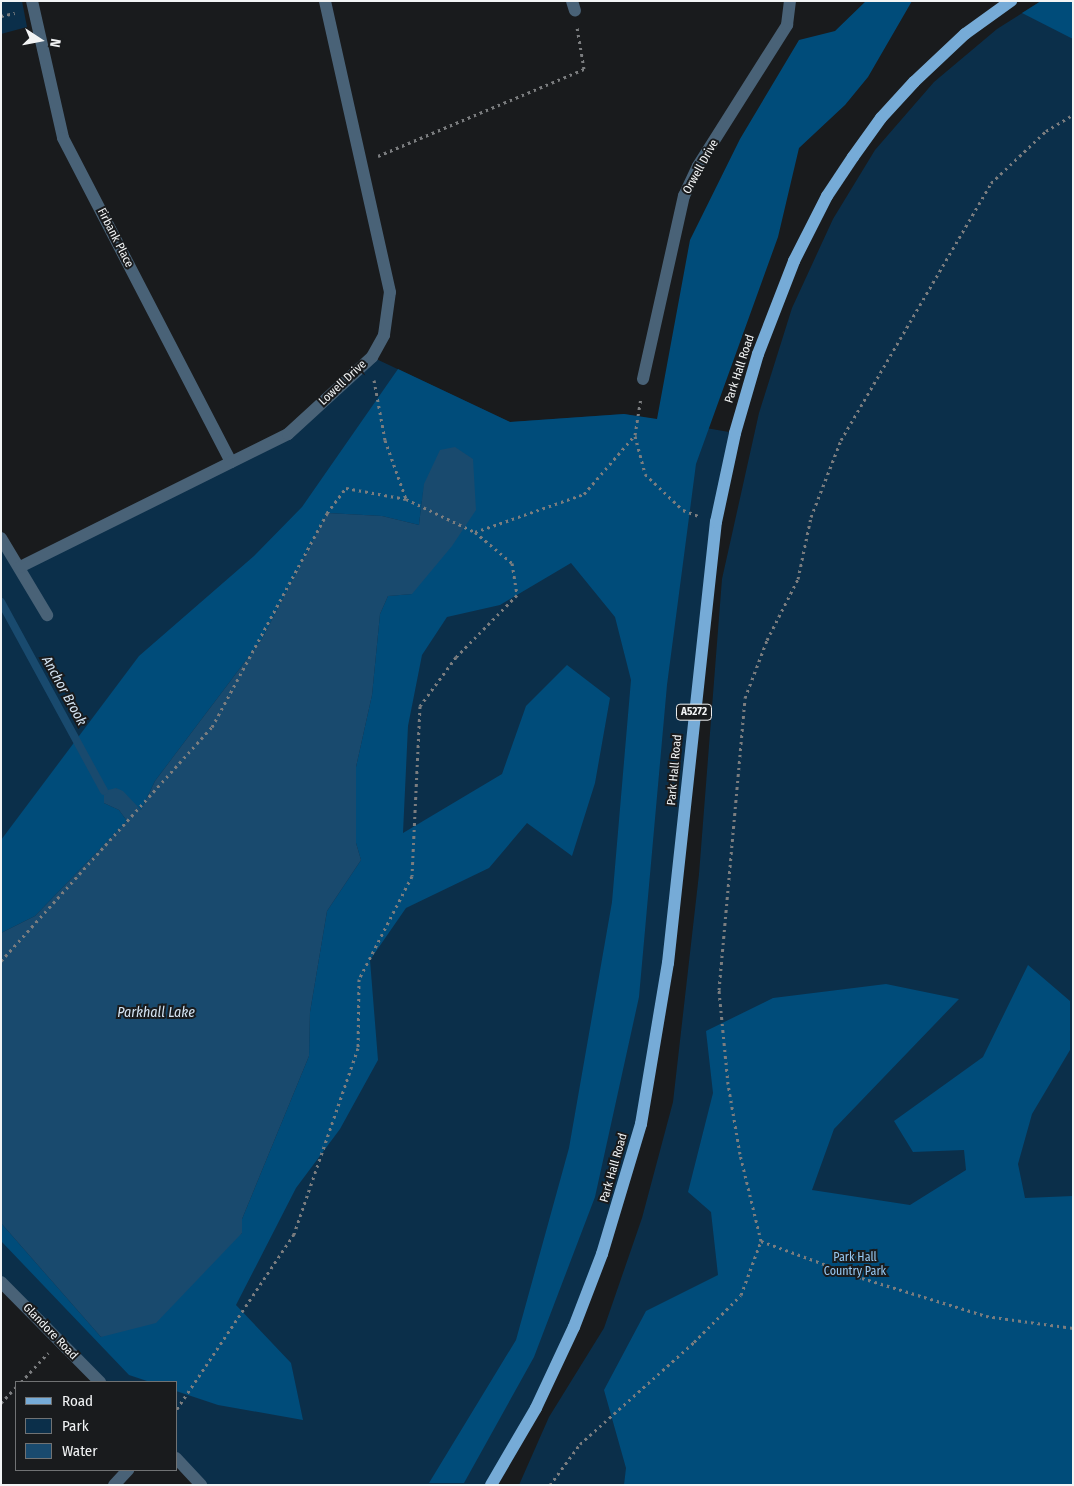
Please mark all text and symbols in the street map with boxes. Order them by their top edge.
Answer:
north arrow [15,15,65,65]
text: N [46,37,64,49]
street label: Orwell Drive [680,137,722,197]
street label: Firbank Place [94,206,136,270]
street label: Park Hall Road [722,333,758,405]
street label: Lowell Drive [316,357,370,409]
water label: Anchor Brook [38,653,90,729]
road number: A5272 [675,704,713,720]
street label: Park Hall Road [665,734,685,806]
water label: Parkhall Lake [117,1005,195,1021]
street label: Park Hall Road [597,1132,631,1204]
park label: Park Hall Country Park [824,1251,886,1279]
street label: Glandore Road [20,1301,80,1363]
legend [15,1381,178,1471]
text: Road [62,1392,93,1410]
text: Park [62,1417,89,1435]
text: Water [62,1442,97,1460]

